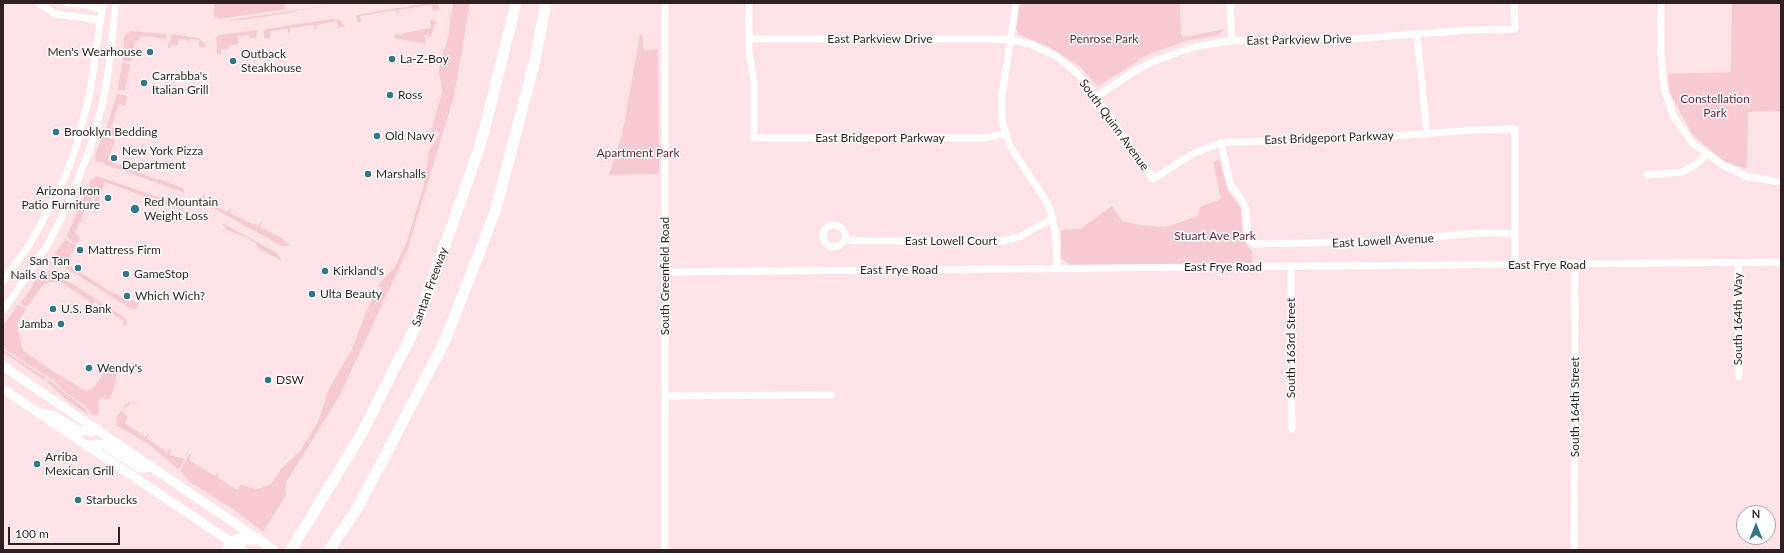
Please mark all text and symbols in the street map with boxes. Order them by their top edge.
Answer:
street label: East Parkview Drive [827,32,933,46]
park label: Penrose Park [1070,32,1138,46]
street label: East Parkview Drive [1246,32,1352,48]
place label: Men's Wearhouse [47,45,142,59]
marker: Men's Wearhouse [145,47,155,57]
place label: Outback Steakhouse [241,47,302,75]
place label: La-Z-Boy [400,52,449,66]
marker: La-Z-Boy [387,54,397,64]
marker: Outback Steakhouse [228,56,238,66]
place label: Carrabba's Italian Grill [152,69,208,97]
street label: South Quinn Avenue [1076,77,1152,173]
marker: Carrabba's Italian Grill [139,78,149,88]
place label: Ross [398,88,422,102]
marker: Ross [385,90,395,100]
park label: Constellation Park [1680,92,1750,120]
place label: Brooklyn Bedding [64,125,157,139]
marker: Brooklyn Bedding [51,127,61,137]
place label: Old Navy [385,129,434,143]
street label: East Bridgeport Parkway [1264,129,1394,147]
marker: Old Navy [372,131,382,141]
street label: East Bridgeport Parkway [815,131,945,145]
place label: New York Pizza Department [122,144,203,172]
park label: Apartment Park [596,146,680,160]
marker: New York Pizza Department [109,153,119,163]
place label: Marshalls [376,167,426,181]
marker: Marshalls [363,169,373,179]
place label: Arizona Iron Patio Furniture [21,184,100,212]
marker: Arizona Iron Patio Furniture [103,193,113,203]
place label: Red Mountain Weight Loss [144,195,218,223]
marker: Red Mountain Weight Loss [129,203,141,215]
street label: South Greenfield Road [658,217,672,335]
park label: Stuart Ave Park [1174,229,1256,243]
street label: East Lowell Avenue [1332,231,1434,251]
street label: East Lowell Court [905,234,997,248]
place label: Mattress Firm [88,243,161,257]
marker: Mattress Firm [75,245,85,255]
street label: Santan Freeway [409,245,451,329]
place label: San Tan Nails & Spa [10,254,70,282]
street label: East Frye Road [1508,258,1586,272]
street label: East Frye Road [1184,260,1262,274]
marker: San Tan Nails & Spa [73,263,83,273]
street label: East Frye Road [860,263,938,277]
place label: Kirkland's [333,264,384,278]
marker: Kirkland's [320,266,330,276]
place label: GameStop [134,267,189,281]
marker: GameStop [121,269,131,279]
street label: South 164th Way [1731,273,1745,365]
place label: Ulta Beauty [320,287,382,301]
place label: Which Wich? [135,289,205,303]
marker: Ulta Beauty [307,289,317,299]
marker: Which Wich? [122,291,132,301]
street label: South 163rd Street [1284,298,1298,398]
place label: U.S. Bank [61,302,111,316]
marker: U.S. Bank [48,304,58,314]
place label: Jamba [20,317,53,331]
marker: Jamba [56,319,66,329]
street label: South 164th Street [1568,357,1582,457]
place label: Wendy's [97,361,142,375]
marker: Wendy's [84,363,94,373]
place label: DSW [276,373,304,387]
marker: DSW [263,375,273,385]
place label: Arriba Mexican Grill [45,450,114,478]
marker: Arriba Mexican Grill [32,459,42,469]
place label: Starbucks [86,493,137,507]
marker: Starbucks [73,495,83,505]
north arrow [1736,505,1776,545]
text: N [1752,507,1760,520]
scale bar [10,519,122,545]
text: 100 m [15,526,49,541]

